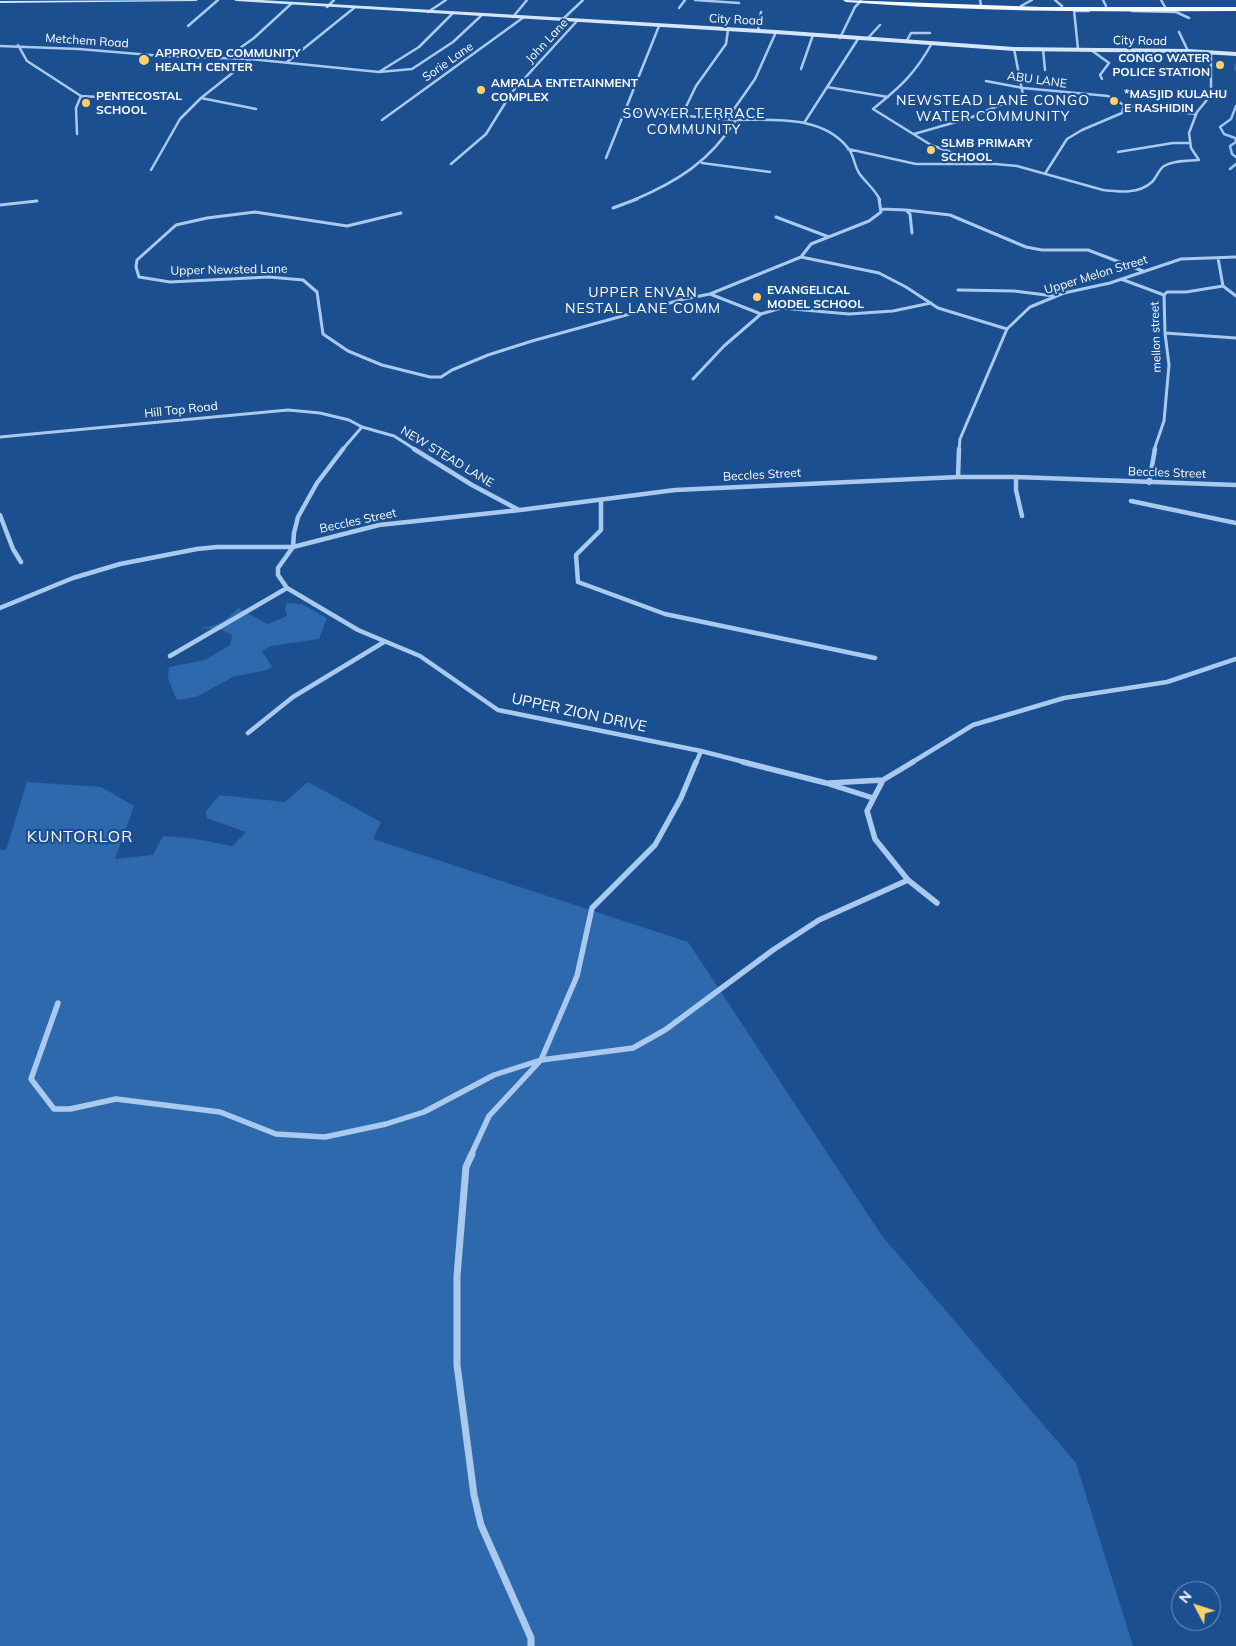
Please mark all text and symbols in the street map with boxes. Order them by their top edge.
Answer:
street label: City Road [709,11,763,29]
street label: John Lane [523,16,571,66]
street label: Metchem Road [45,31,129,51]
street label: City Road [1113,33,1167,49]
street label: Sorie Lane [420,39,476,85]
place label: APPROVED COMMUNITY HEALTH CENTER [155,46,301,74]
place label: CONGO WATER POLICE STATION [1112,51,1210,79]
marker: APPROVED COMMUNITY HEALTH CENTER [137,53,151,67]
marker: CONGO WATER POLICE STATION [1214,59,1226,71]
street label: ABU LANE [1006,69,1068,91]
place label: AMPALA ENTETAINMENT COMPLEX [491,76,638,104]
marker: AMPALA ENTETAINMENT COMPLEX [475,84,487,96]
place label: *MASJID KULAHU E RASHIDIN [1124,87,1227,115]
place label: PENTECOSTAL SCHOOL [96,89,182,117]
district label: NEWSTEAD LANE CONGO WATER COMMUNITY [894,93,1092,125]
marker: *MASJID KULAHU E RASHIDIN [1108,95,1120,107]
marker: PENTECOSTAL SCHOOL [80,97,92,109]
district label: SOWYER TERRACE COMMUNITY [621,106,767,138]
place label: SLMB PRIMARY SCHOOL [941,136,1033,164]
marker: SLMB PRIMARY SCHOOL [925,144,937,156]
street label: Upper Melon Street [1043,252,1149,298]
street label: Upper Newsted Lane [170,262,288,278]
place label: EVANGELICAL MODEL SCHOOL [767,283,864,311]
district label: UPPER ENVAN NESTAL LANE COMM [563,285,723,318]
marker: EVANGELICAL MODEL SCHOOL [751,291,763,303]
street label: mellon street [1148,301,1164,373]
street label: Hill Top Road [144,399,218,421]
street label: NEW STEAD LANE [398,424,496,490]
street label: Beccles Street [1128,464,1206,482]
street label: Beccles Street [723,466,801,484]
street label: Beccles Street [318,506,398,536]
street label: UPPER ZION DRIVE [510,690,648,736]
district label: KUNTORLOR [26,827,134,847]
north arrow [1171,1581,1221,1631]
text: N [1175,1587,1196,1607]

